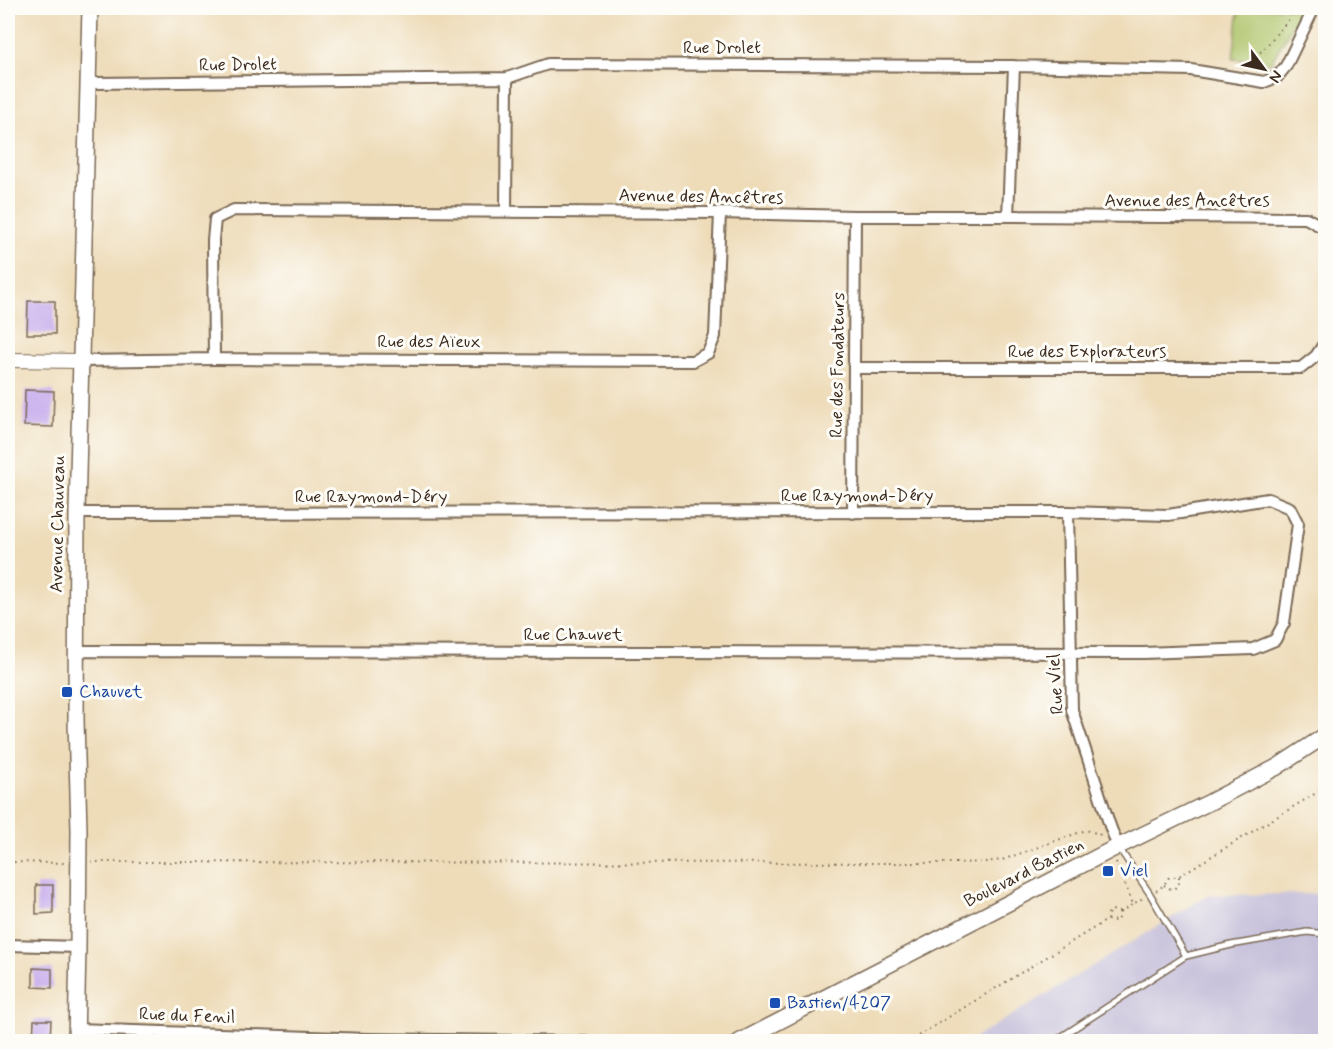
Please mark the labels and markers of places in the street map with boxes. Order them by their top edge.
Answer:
place label: Chauvet [79,680,143,704]
marker: Chauvet [60,685,74,699]
place label: Viel [1120,859,1148,883]
marker: Viel [1101,864,1115,878]
place label: Bastien/4207 [787,991,891,1015]
marker: Bastien/4207 [768,996,782,1010]

